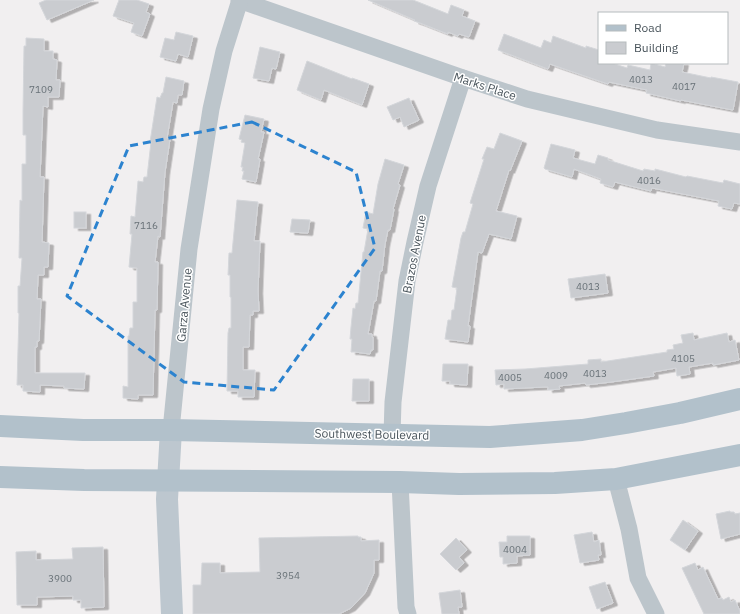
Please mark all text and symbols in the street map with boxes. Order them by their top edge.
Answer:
legend [598,12,728,64]
text: Road [634,20,662,35]
text: Building [634,40,679,55]
street label: Marks Place [452,69,519,103]
house number: 4013 [629,73,653,86]
house number: 4017 [672,80,696,93]
house number: 7109 [29,83,53,96]
house number: 4016 [637,174,661,187]
street label: Brazos Avenue [399,213,429,294]
house number: 7116 [134,219,158,232]
street label: Garza Avenue [173,267,195,343]
house number: 4013 [576,280,600,293]
house number: 4105 [671,352,695,365]
house number: 4013 [583,367,607,380]
house number: 4009 [544,369,568,382]
house number: 4005 [498,371,522,384]
street label: Southwest Boulevard [315,426,429,442]
house number: 4004 [503,543,527,556]
house number: 3954 [276,569,300,582]
house number: 3900 [48,572,72,585]

